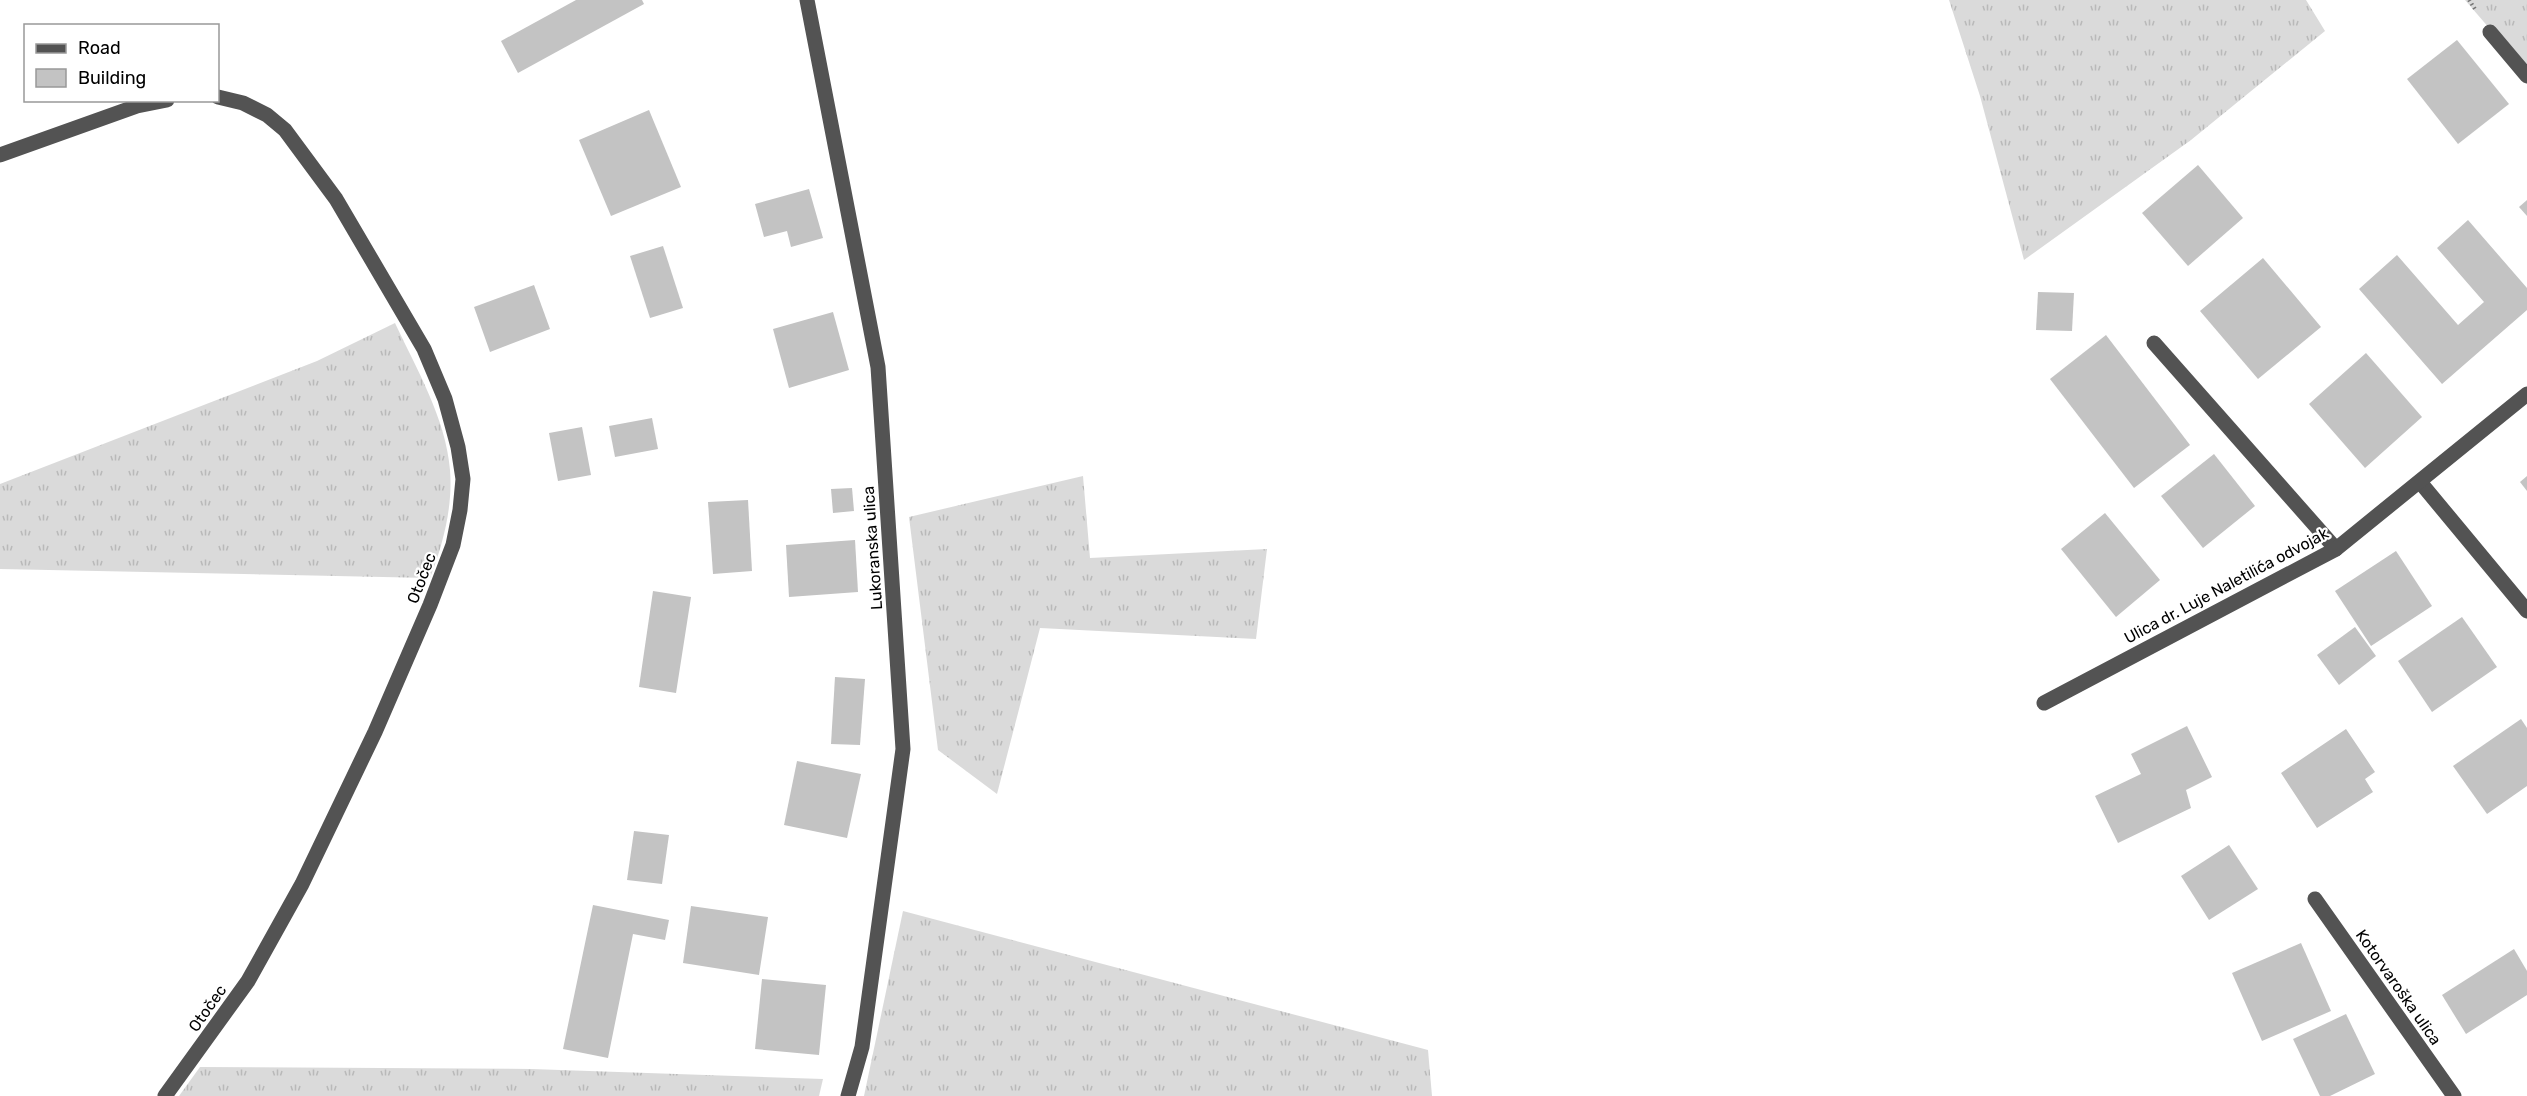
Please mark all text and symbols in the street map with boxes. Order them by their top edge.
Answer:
legend [24,24,219,102]
text: Road [78,37,121,59]
text: Building [78,67,146,89]
street label: Lukoranska ulica [859,485,886,610]
street label: Ulica dr. Luje Naletilića odvojak [2121,523,2332,647]
street label: Otočec [403,550,440,606]
street label: Kotorvaroška ulica [2352,926,2445,1049]
street label: Otočec [184,981,230,1035]

